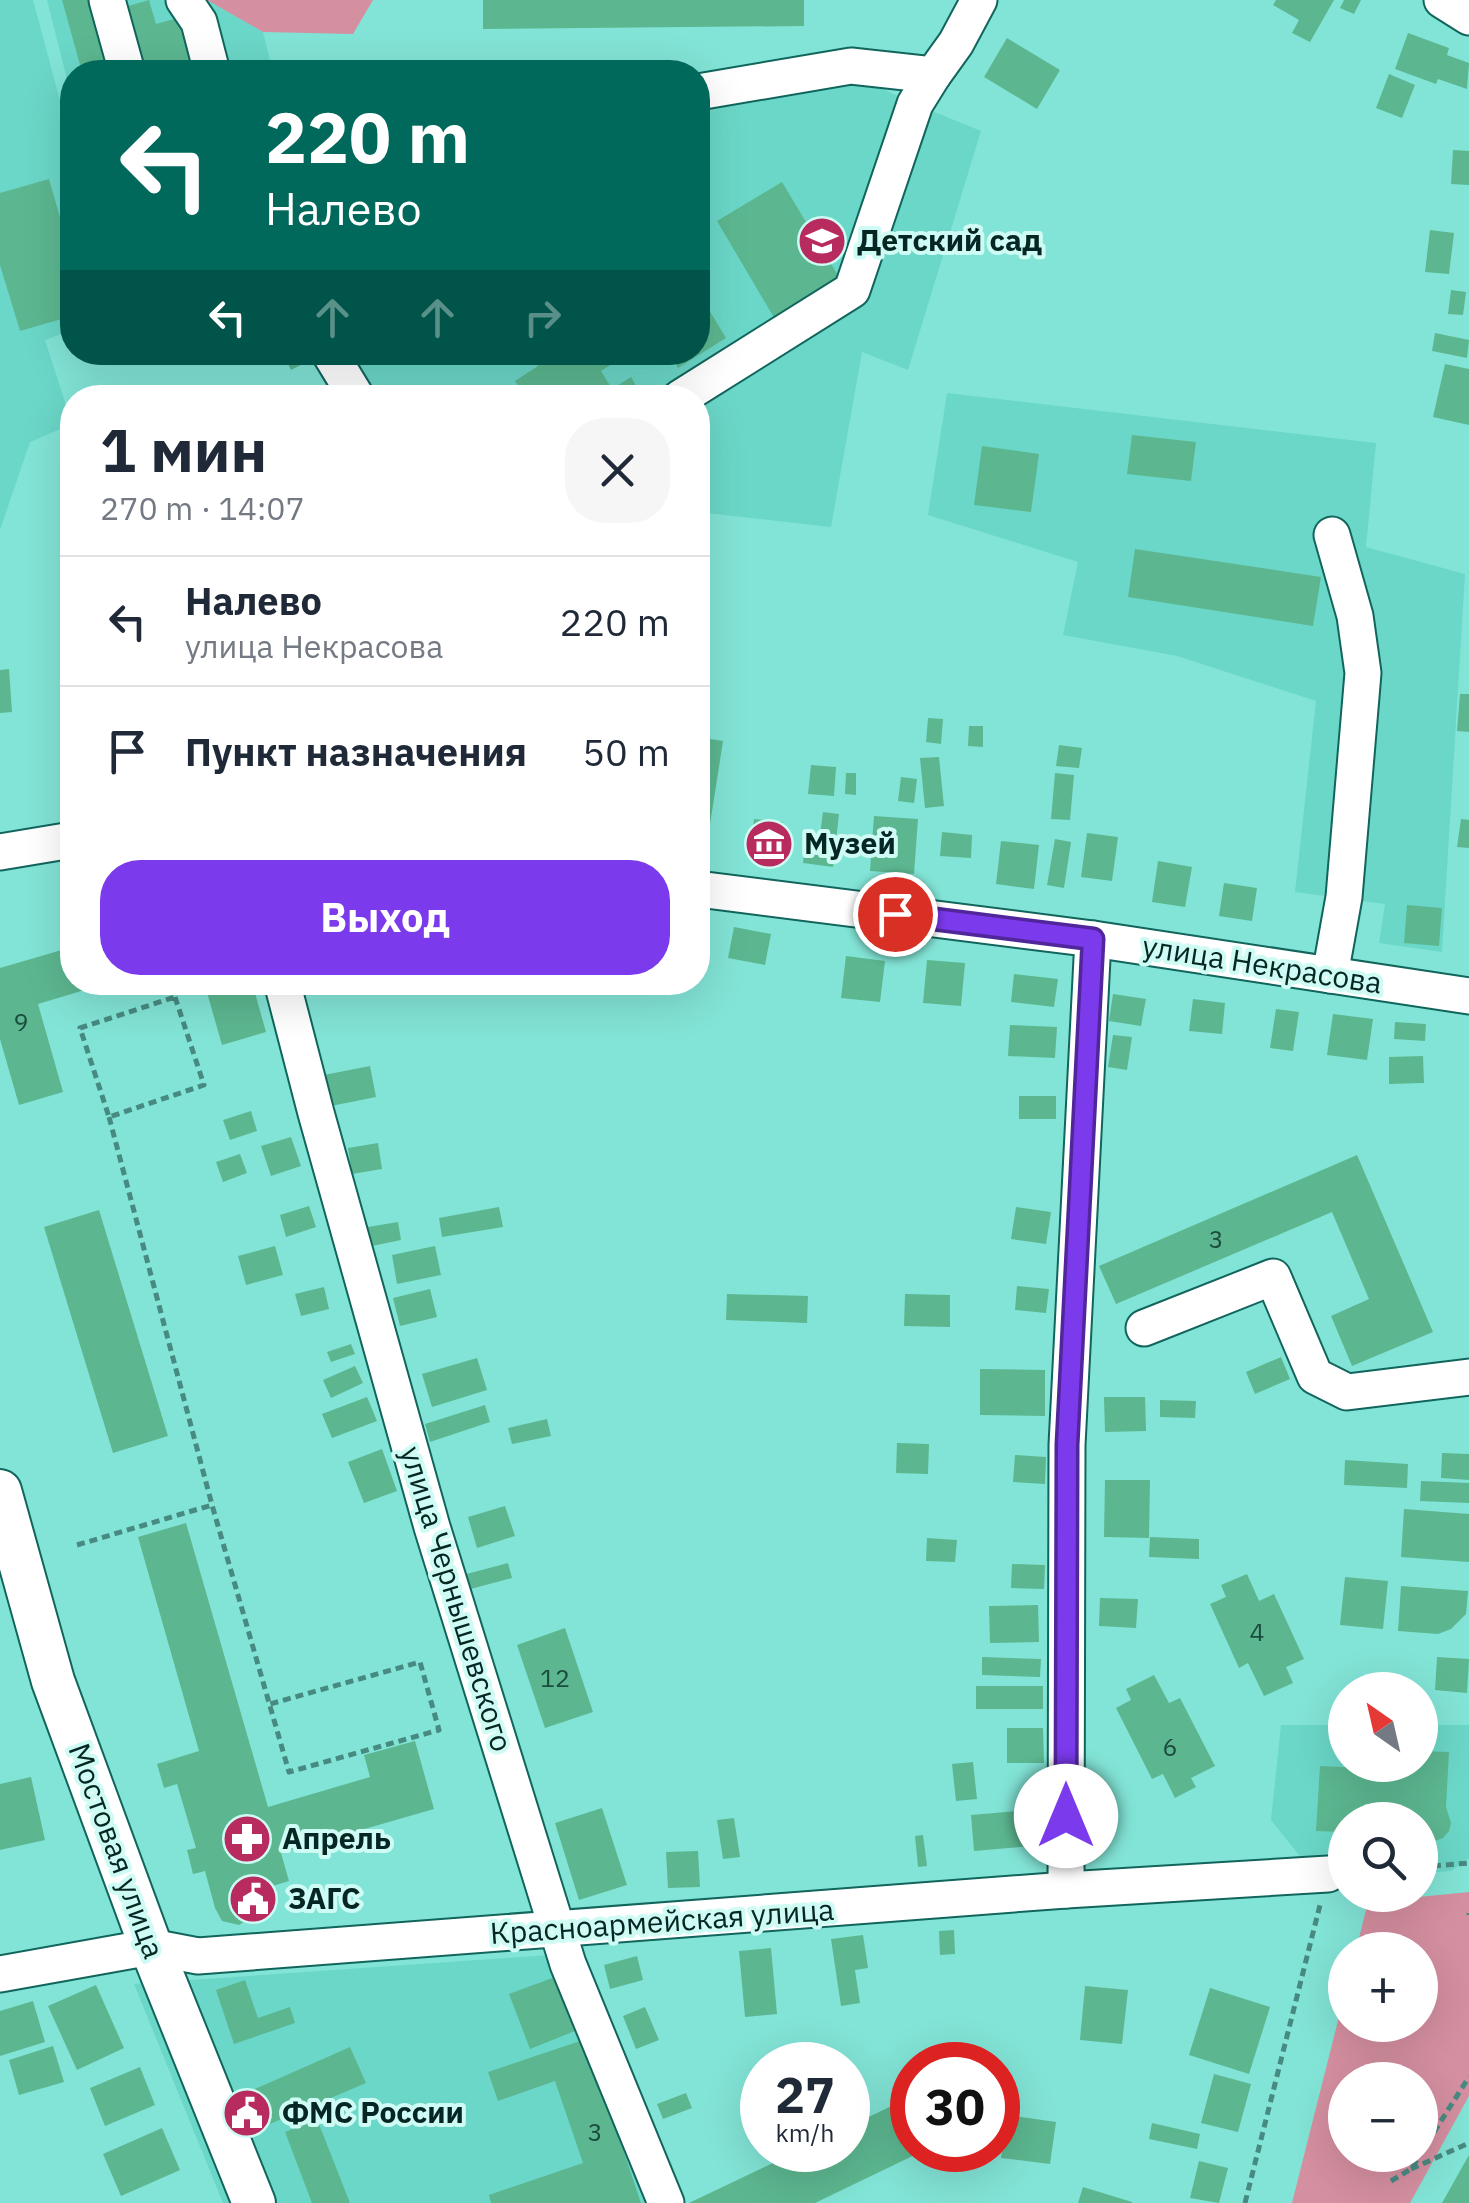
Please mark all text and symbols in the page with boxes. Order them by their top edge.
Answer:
text: 220 m [265,91,470,182]
icon: left [100,100,230,230]
text: Налево [265,179,422,237]
school or university icon: Детский сад [796,215,848,267]
place label: Детский сад [857,220,1042,259]
icon: left [200,290,255,345]
icon: ahead [305,290,360,345]
icon: ahead [410,290,465,345]
icon: right [515,290,570,345]
text: 1 мин [100,410,267,489]
button: close [565,418,670,523]
text: 270 m · 14:07 [100,487,305,529]
text: Налево [185,576,322,625]
icon: left [100,594,155,649]
text: 220 m [559,597,670,646]
text: улица Некрасова [185,625,443,667]
icon: arrive [100,724,155,779]
text: Пункт назначения [185,727,527,776]
text: 50 m [582,727,670,776]
museum icon: Музей [743,818,795,870]
place label: Музей [804,823,896,862]
button: Выход [100,860,670,975]
pin [853,872,938,957]
icon: arrive [868,887,923,942]
street label: улица Некрасова [1140,925,1385,1002]
house number: 9 [13,1005,29,1038]
house number: 3 [1208,1222,1224,1255]
street label: улица Чернышевского [392,1441,522,1756]
house number: 4 [1249,1615,1265,1648]
house number: 12 [540,1661,570,1694]
north arrow [1328,1672,1438,1782]
map controls [1328,1672,1438,2172]
house number: 6 [1162,1730,1178,1763]
street label: Мостовая улица [60,1738,174,1963]
position arrow [1014,1764,1118,1868]
button: search [1328,1802,1438,1912]
pharmacy icon: Апрель [221,1813,273,1865]
place label: Апрель [282,1818,391,1857]
public building icon: ЗАГС [227,1873,279,1925]
place label: ЗАГС [288,1878,361,1917]
street label: Красноармейская улица [489,1889,835,1952]
button: + [1328,1932,1438,2042]
speed limit sign: 30 [890,2042,1020,2172]
text: 27 [775,2062,835,2127]
button: − [1328,2062,1438,2172]
public building icon: ФМС России [221,2087,273,2139]
place label: ФМС России [282,2092,464,2131]
house number: 3 [587,2115,603,2148]
text: km/h [776,2116,834,2149]

